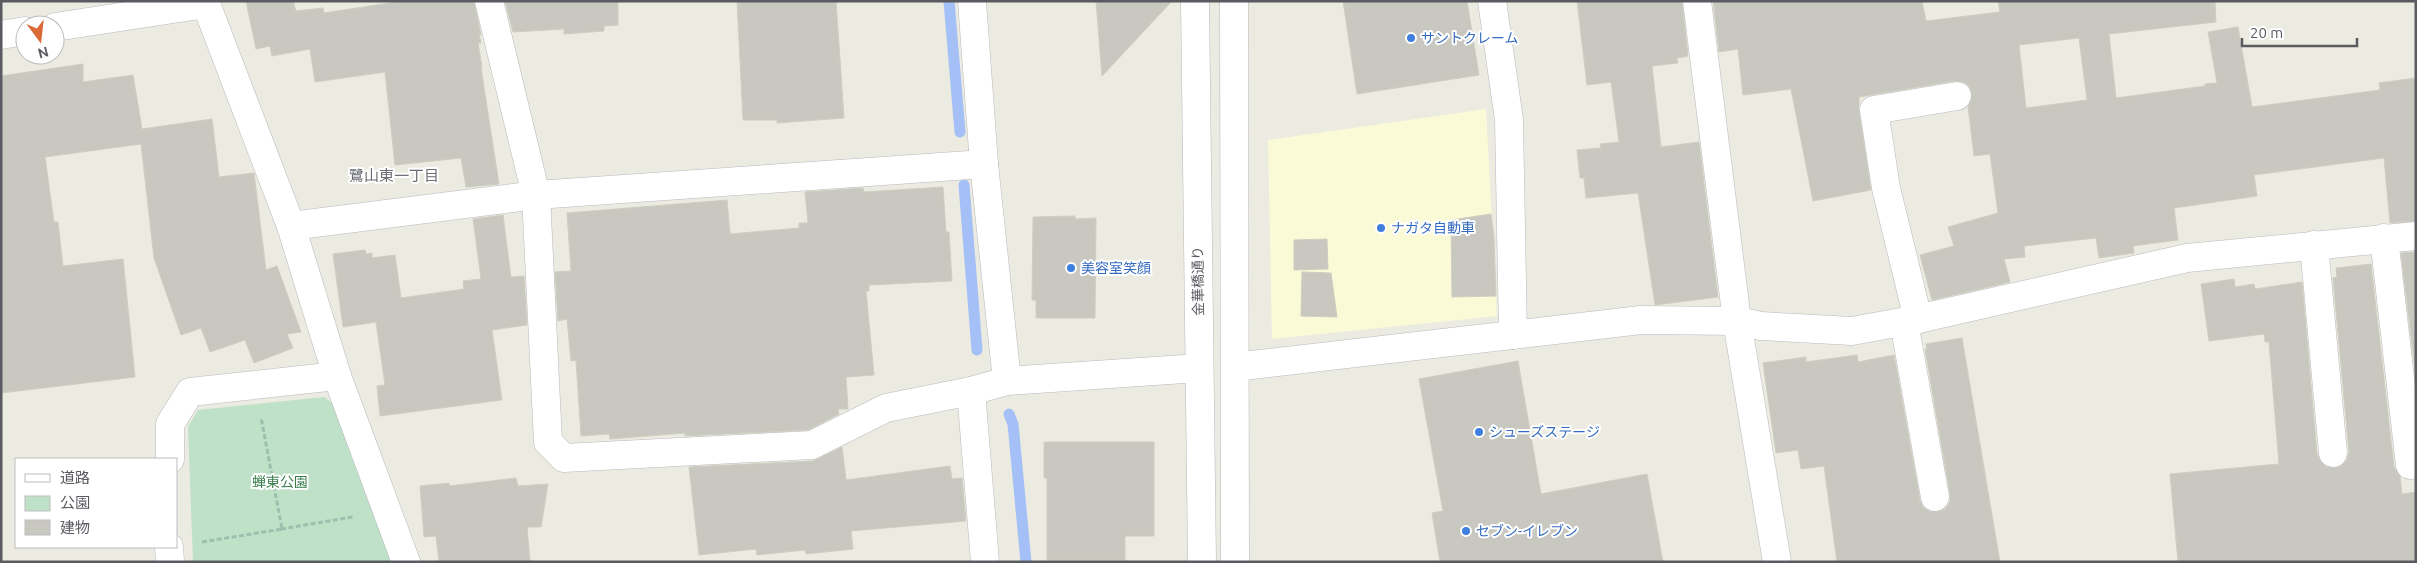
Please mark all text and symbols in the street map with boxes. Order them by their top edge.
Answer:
north arrow [15,15,65,65]
scale bar [2242,15,2357,47]
text: 20 m [2250,24,2283,41]
place label: サントクレーム [1421,30,1519,46]
marker: サントクレーム [1405,32,1417,44]
text: N [36,43,50,62]
district label: 鷺山東一丁目 [349,167,439,184]
place label: ナガタ自動車 [1391,220,1475,236]
marker: ナガタ自動車 [1375,222,1387,234]
street label: 金華橋通り [1189,246,1207,316]
place label: 美容室笑顔 [1081,260,1151,276]
marker: 美容室笑顔 [1065,262,1077,274]
place label: シューズステージ [1489,424,1600,440]
marker: シューズステージ [1473,426,1485,438]
legend [15,458,178,548]
text: 道路 [60,469,90,486]
park label: 蝉東公園 [252,474,308,490]
text: 公園 [60,494,90,511]
text: 建物 [60,519,90,536]
place label: セブン-イレブン [1476,523,1578,539]
marker: セブン-イレブン [1460,525,1472,537]

